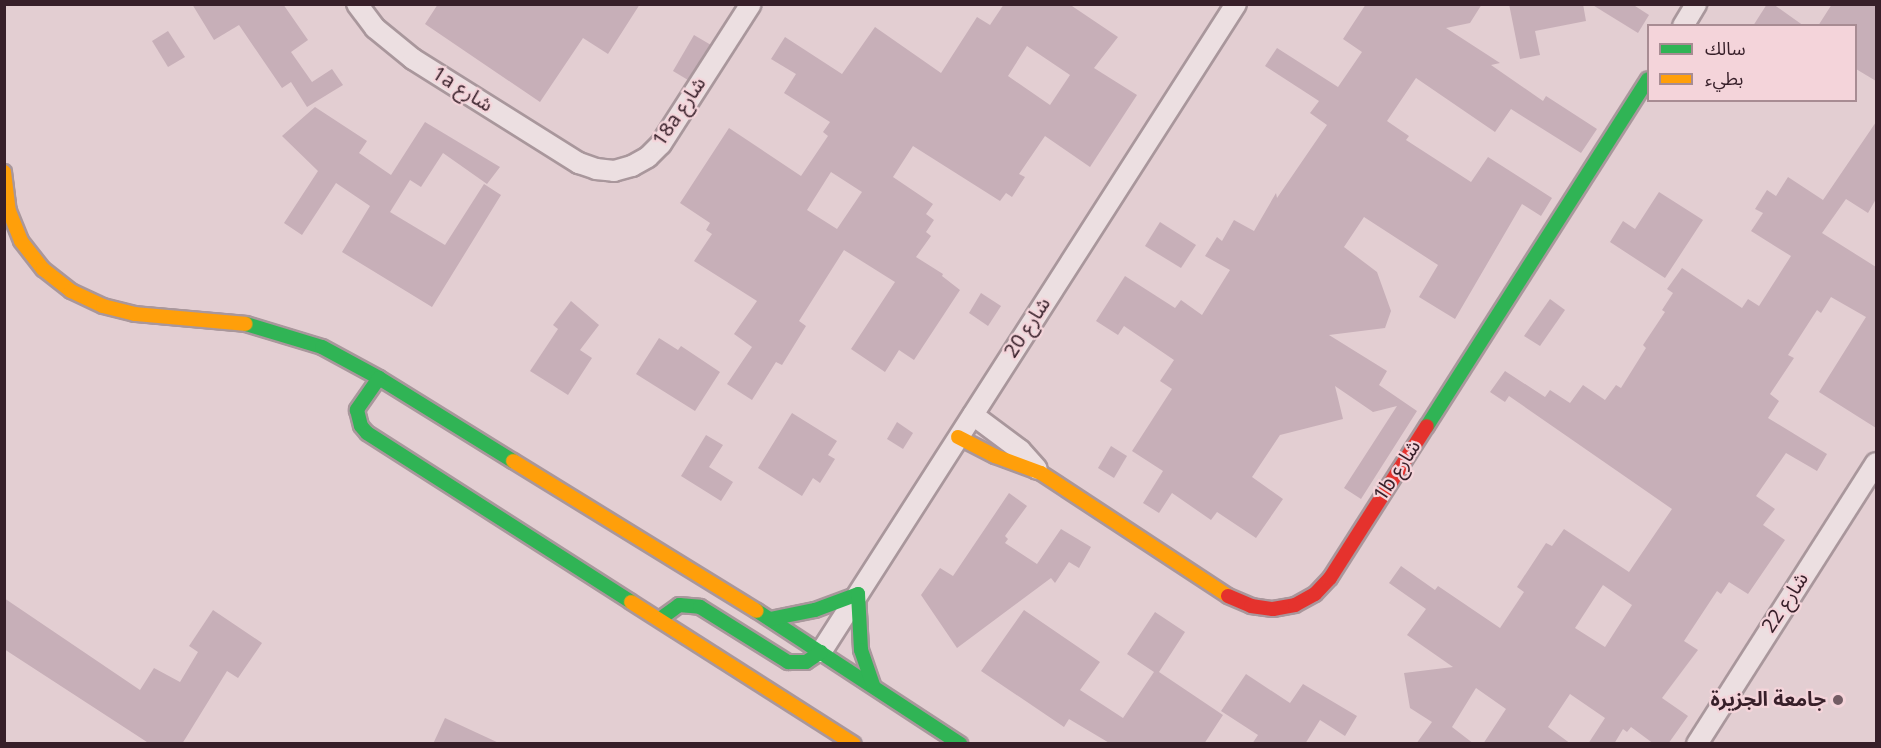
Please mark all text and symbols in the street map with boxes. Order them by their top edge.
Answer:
legend [1647,24,1857,102]
text: سالك [1705,30,1746,68]
text: بطيء [1705,60,1743,98]
street label: 1a شارع [427,62,497,118]
street label: 18a شارع [648,73,712,151]
street label: شارع 20 [1000,293,1056,363]
street label: 1b شارع [1369,436,1427,506]
street label: شارع 22 [1758,568,1814,638]
place label: جامعة الجزيرة [1710,688,1826,712]
marker: جامعة الجزيرة [1831,693,1845,707]

